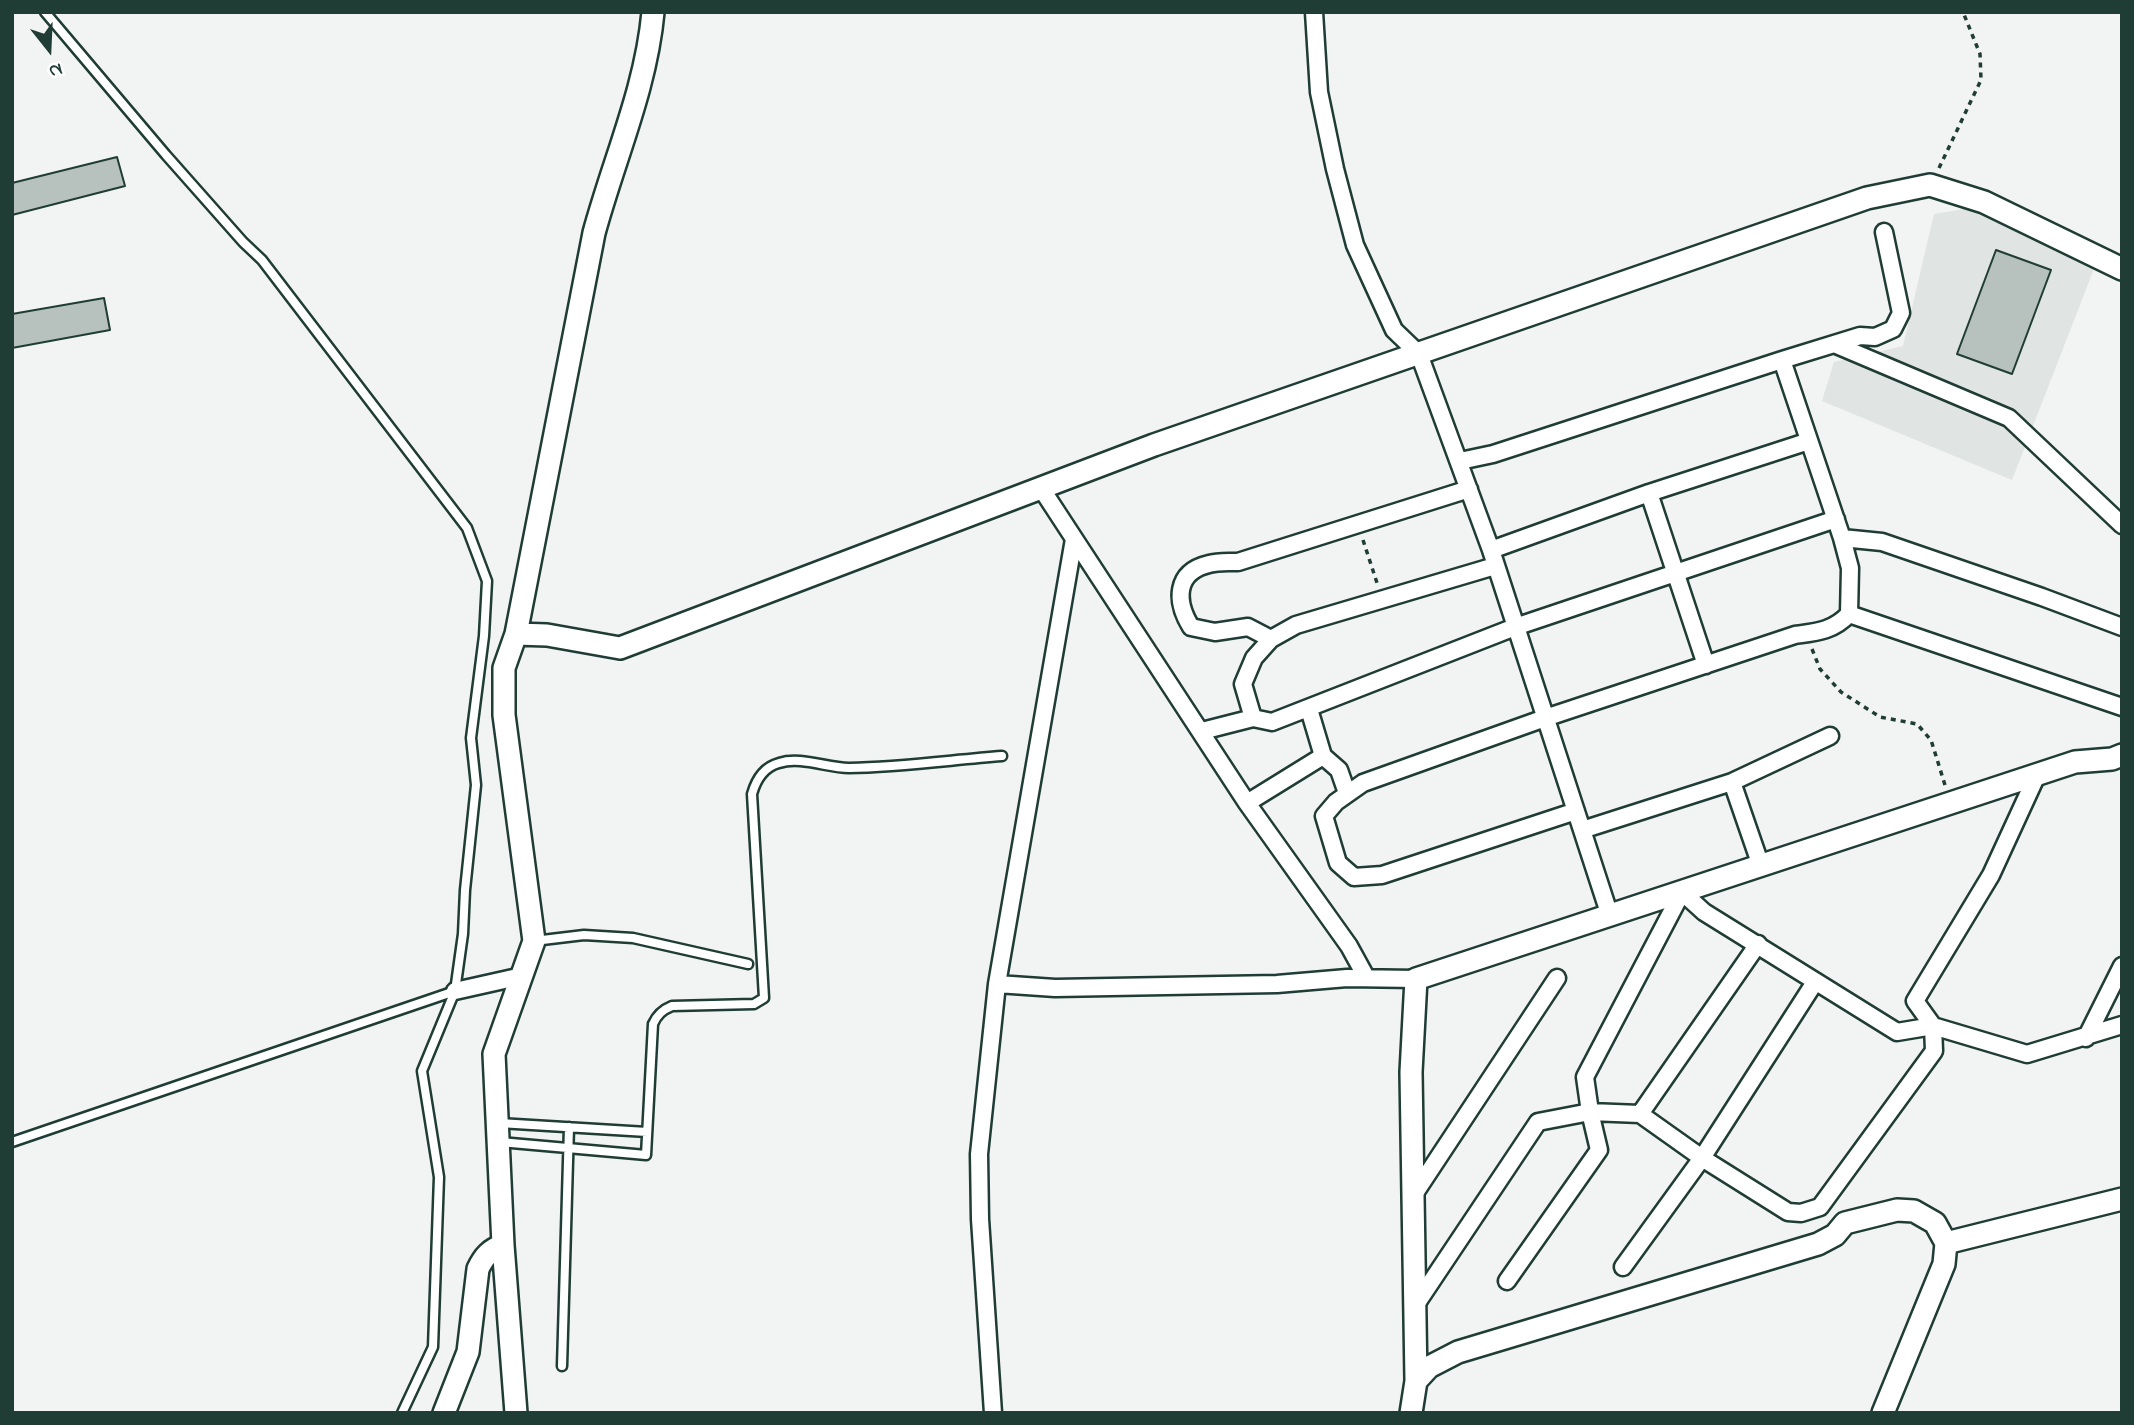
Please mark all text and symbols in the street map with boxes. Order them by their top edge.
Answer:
north arrow [14,14,84,84]
text: N [45,55,66,84]

